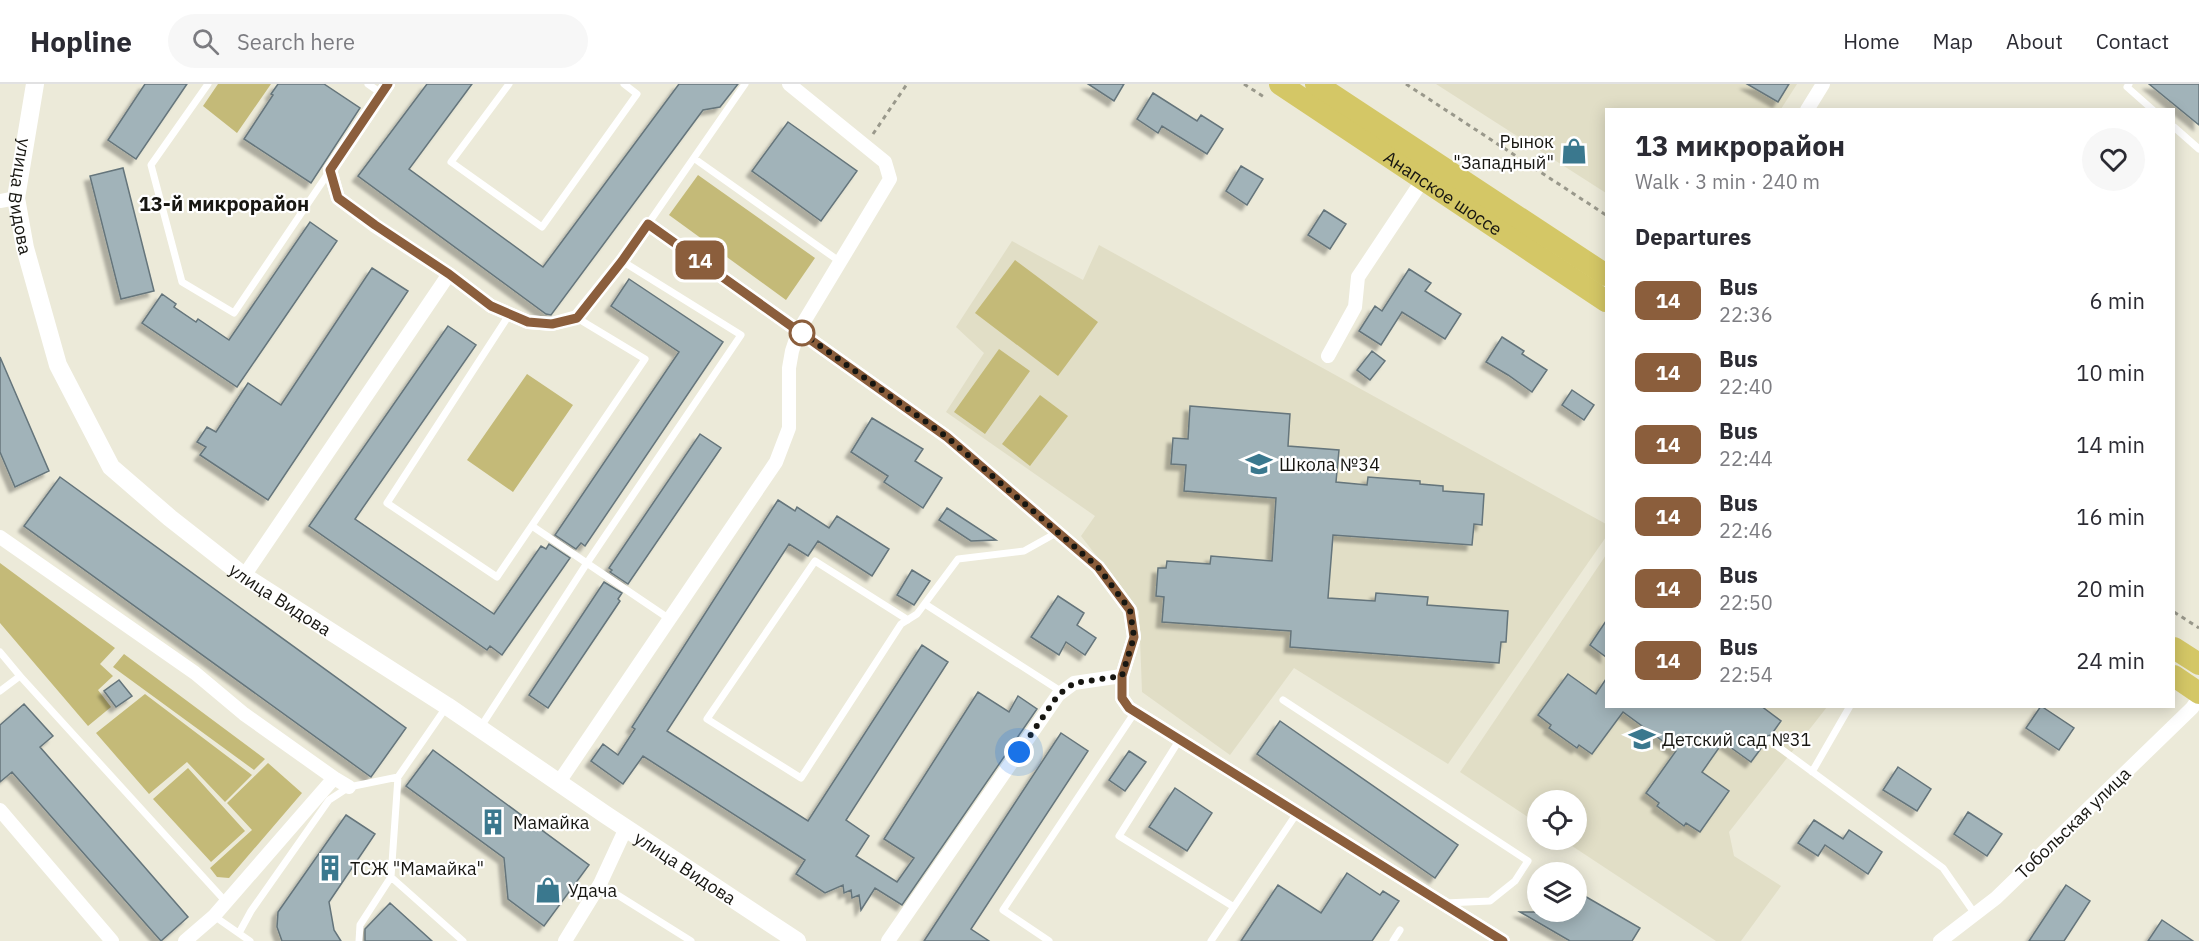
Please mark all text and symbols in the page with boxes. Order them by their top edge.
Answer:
search box [168,14,588,68]
text: Hopline [30,23,132,60]
icon: search [189,25,222,58]
text: Search here [237,27,355,56]
text: Home [1843,27,1900,55]
text: Map [1933,27,1973,55]
text: About [2006,27,2063,55]
text: Contact [2096,27,2169,55]
text: 13 микрорайон [1635,127,1845,164]
button: heart [2082,128,2145,191]
place label: Рынок "Западный" [1453,130,1554,174]
shop icon: Рынок "Западный" [1559,136,1589,166]
street label: улица Видова [4,137,38,257]
street label: Анапское шоссе [1380,145,1507,240]
text: Walk · 3 min · 240 m [1635,168,1820,195]
district label: 13-й микрорайон [139,190,309,217]
text: Departures [1635,222,1751,251]
line badge: 14 [673,240,727,279]
text: 14 [687,246,713,274]
text: Bus [1719,272,1758,301]
text: 14 [1655,286,1681,314]
text: 6 min [2089,286,2145,315]
text: 22:36 [1719,301,1773,328]
unlabelled marker [789,320,815,346]
text: Bus [1719,344,1758,373]
text: 14 [1655,358,1681,386]
text: 10 min [2076,358,2145,387]
text: 22:40 [1719,373,1773,400]
text: Bus [1719,416,1758,445]
text: 14 [1655,430,1681,458]
text: 14 min [2076,430,2145,459]
text: 22:44 [1719,445,1773,472]
school or university icon: Школа №34 [1244,449,1274,479]
place label: Школа №34 [1279,453,1380,476]
text: Bus [1719,488,1758,517]
text: 14 [1655,502,1681,530]
text: 16 min [2076,502,2145,531]
text: 22:46 [1719,517,1773,544]
street label: улица Видова [225,557,336,641]
text: Bus [1719,560,1758,589]
text: 14 [1655,574,1681,602]
text: 20 min [2076,574,2145,603]
text: 22:50 [1719,589,1773,616]
text: Bus [1719,632,1758,661]
text: 14 [1655,646,1681,674]
text: 24 min [2076,646,2145,675]
text: 22:54 [1719,661,1773,688]
school or university icon: Детский сад №31 [1627,724,1657,754]
place label: Детский сад №31 [1662,728,1811,751]
your location [1004,737,1034,767]
street label: Тобольская улица [2011,762,2136,884]
map controls [1527,790,1587,922]
button: locate [1527,790,1587,850]
building icon: Мамайка [478,807,508,837]
place label: Мамайка [513,811,590,834]
street label: улица Видова [630,826,741,909]
building icon: ТСЖ "Мамайка" [315,853,345,883]
place label: ТСЖ "Мамайка" [350,857,484,880]
button: layers [1527,862,1587,922]
shop icon: Удача [533,875,563,905]
place label: Удача [568,879,617,902]

